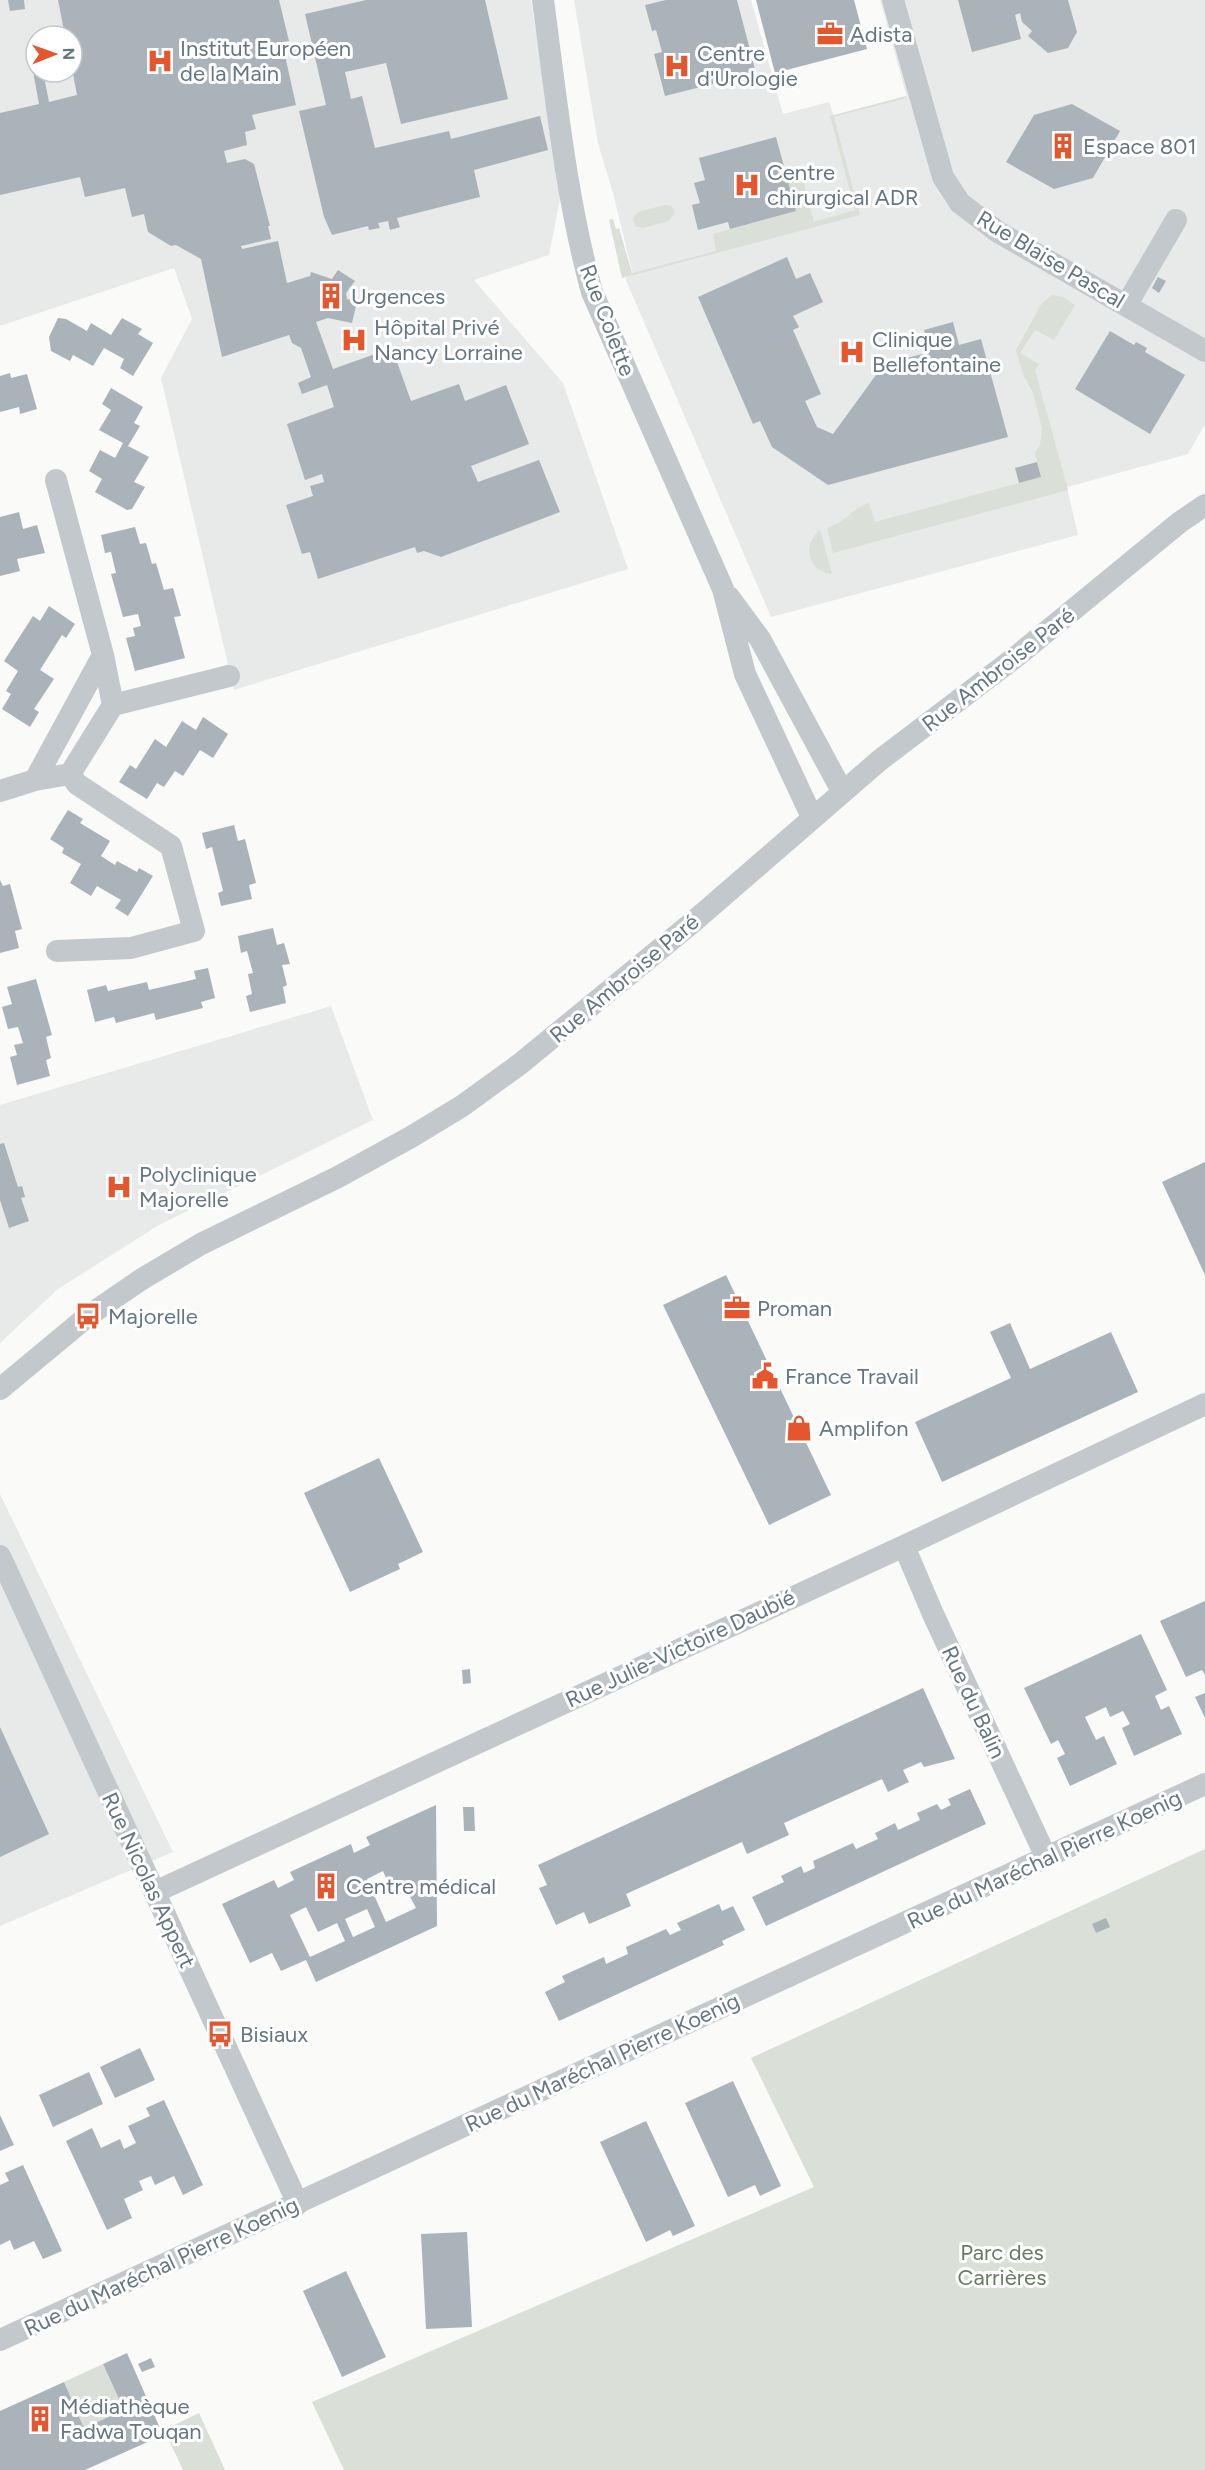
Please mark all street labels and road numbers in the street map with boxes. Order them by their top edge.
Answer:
street label: Rue Blaise Pascal [972,205,1130,314]
street label: Rue Colette [574,260,641,380]
street label: Rue Ambroise Paré [917,601,1080,737]
street label: Rue Ambroise Paré [544,908,704,1049]
street label: Rue Julie-Victoire Daubié [561,1583,799,1714]
street label: Rue du Balin [936,1642,1011,1763]
street label: Rue du Maréchal Pierre Koenig [903,1784,1186,1935]
street label: Rue Nicolas Appert [96,1788,201,1972]
street label: Rue du Maréchal Pierre Koenig [461,1987,744,2138]
street label: Rue du Maréchal Pierre Koenig [20,2191,303,2342]

